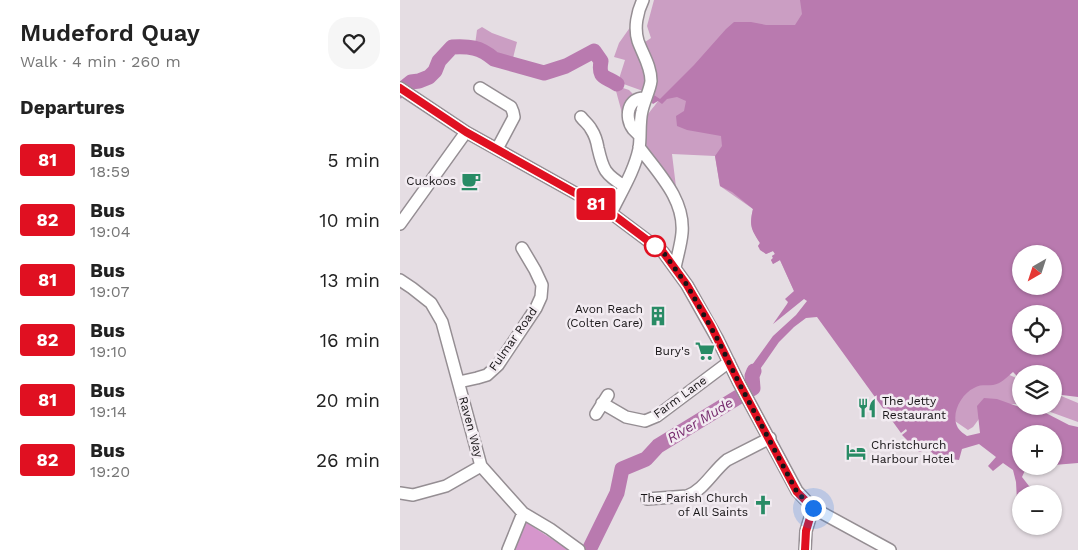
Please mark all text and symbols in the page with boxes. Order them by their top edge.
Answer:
button: heart [328,17,380,69]
text: Mudeford Quay [20,19,200,47]
text: Walk · 4 min · 260 m [20,52,181,71]
text: Departures [20,96,125,119]
text: Bus [90,139,125,162]
text: 81 [38,149,57,170]
text: 5 min [328,149,380,172]
text: 18:59 [90,162,130,181]
cafe icon: Cuckoos [460,170,482,192]
place label: Cuckoos [406,174,456,188]
line badge: 81 [574,188,618,220]
text: 81 [586,193,606,214]
text: Bus [90,199,125,222]
text: 82 [36,209,59,230]
text: 10 min [319,209,380,232]
text: 19:04 [90,222,131,241]
unlabelled marker [644,235,666,257]
north arrow [1012,245,1062,295]
map controls [1012,245,1062,535]
text: Bus [90,259,125,282]
text: 81 [38,269,57,290]
text: 13 min [320,269,380,292]
text: 19:07 [90,282,129,301]
place label: Avon Reach (Colten Care) [567,302,643,330]
street label: Fulmar Road [486,305,540,373]
building icon: Avon Reach (Colten Care) [647,305,669,327]
button: locate [1012,305,1062,355]
text: Bus [90,319,125,342]
text: 82 [36,329,59,350]
text: 16 min [320,329,380,352]
supermarket icon: Bury's [694,340,716,362]
text: 19:10 [90,342,127,361]
place label: Bury's [655,344,690,358]
button: layers [1012,365,1062,415]
street label: Farm Lane [651,373,709,421]
text: Bus [90,379,125,402]
text: 81 [38,389,57,410]
text: 20 min [316,389,380,412]
water label: River Mude [664,394,736,446]
place label: The Jetty Restaurant [882,394,946,422]
street label: Raven Way [456,395,486,460]
restaurant icon: The Jetty Restaurant [856,397,878,419]
text: 19:14 [90,402,127,421]
button: + [1012,425,1062,475]
place label: Christchurch Harbour Hotel [871,438,954,466]
text: Bus [90,439,125,462]
hotel icon: Christchurch Harbour Hotel [845,441,867,463]
text: 82 [36,449,59,470]
text: 26 min [316,449,380,472]
text: 19:20 [90,462,130,481]
button: − [1012,485,1062,535]
place label: The Parish Church of All Saints [641,491,748,519]
church icon: The Parish Church of All Saints [752,494,774,516]
your location [801,496,826,521]

